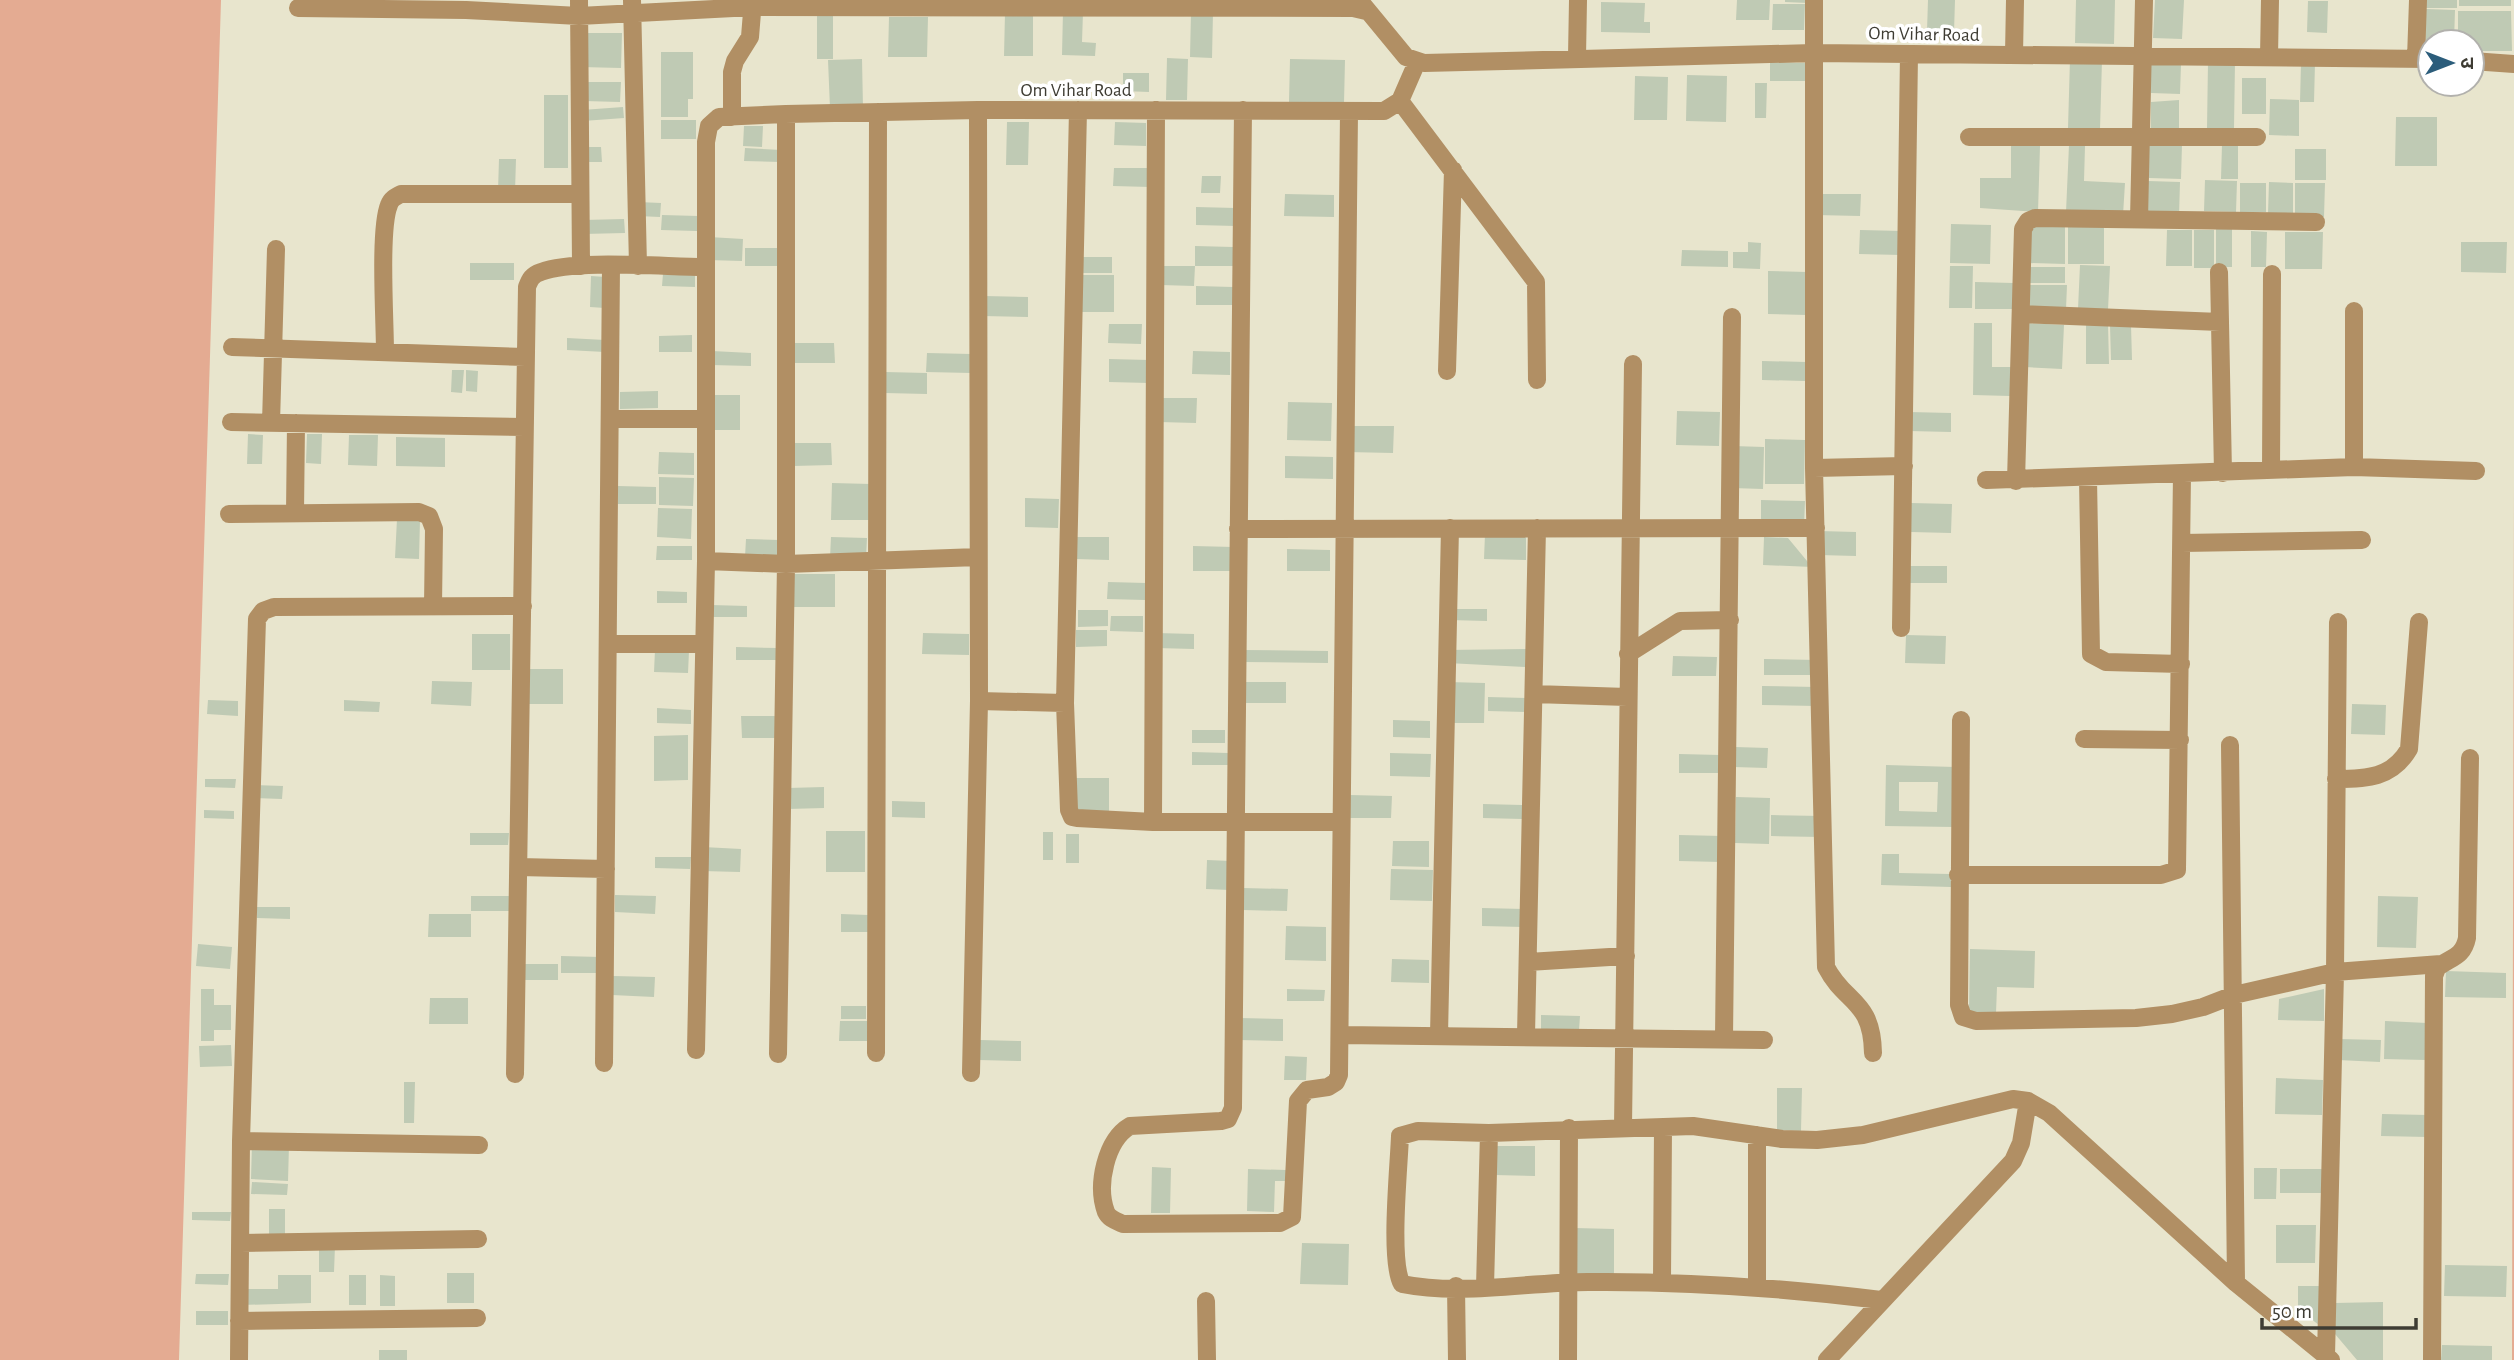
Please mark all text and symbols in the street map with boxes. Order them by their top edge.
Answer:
street label: Om Vihar Road [1868,24,1980,45]
north arrow [2416,28,2486,98]
text: उ [2457,57,2476,69]
street label: Om Vihar Road [1020,81,1132,100]
scale bar [2262,1286,2416,1330]
text: 50 m [2272,1301,2312,1322]

